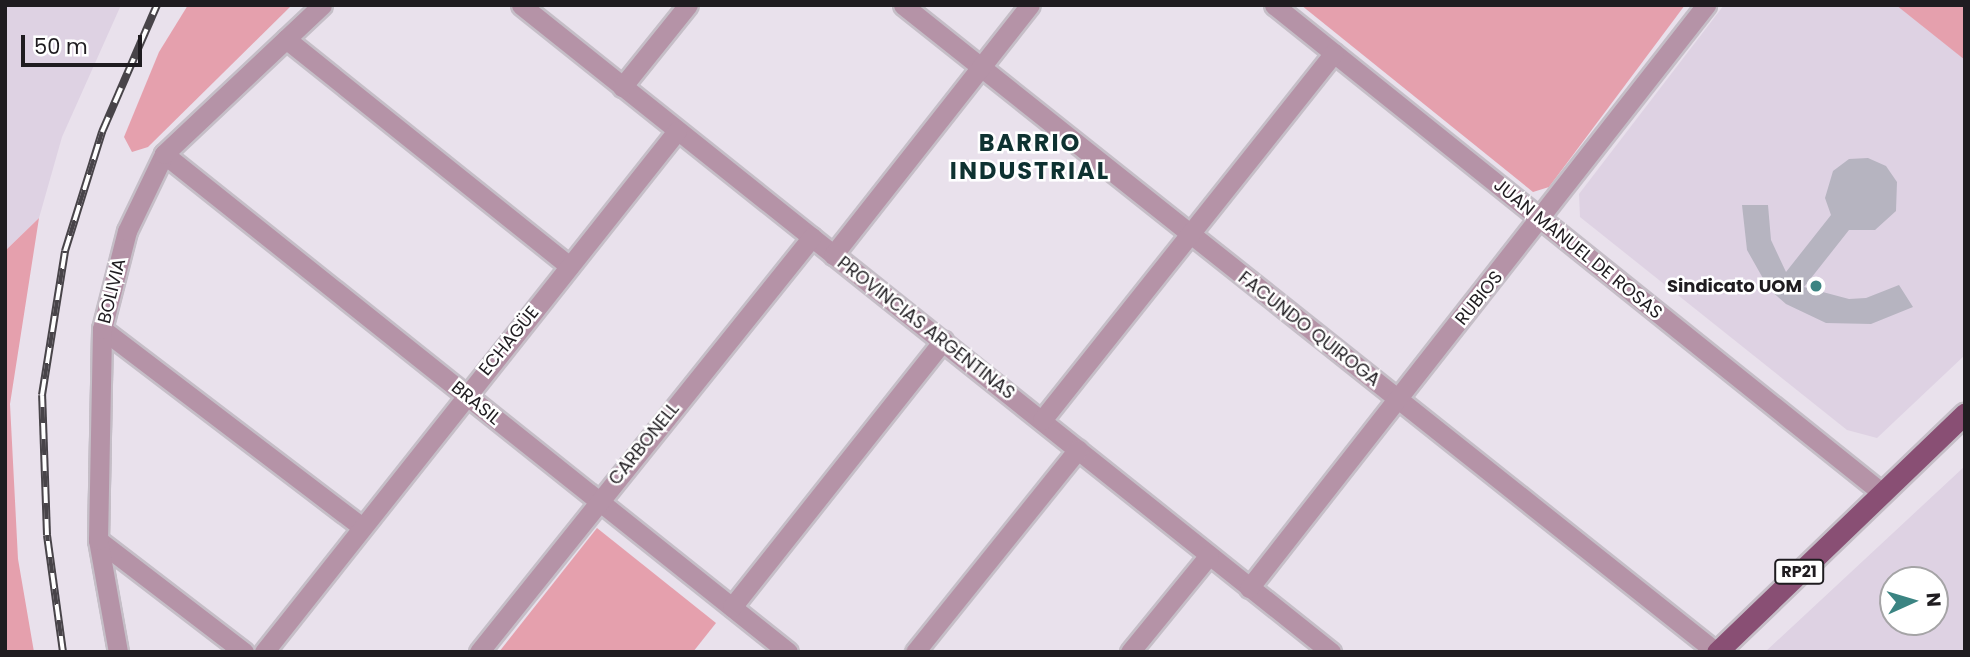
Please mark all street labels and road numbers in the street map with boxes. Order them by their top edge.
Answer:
street label: JUAN MANUEL DE ROSAS [1489,174,1667,324]
street label: PROVINCIAS ARGENTINAS [833,252,1019,404]
street label: BOLIVIA [94,256,130,326]
street label: FACUNDO QUIROGA [1234,267,1384,391]
street label: RUBIOS [1451,267,1507,329]
street label: ECHAGÜE [474,302,544,380]
street label: BRASIL [447,377,505,429]
street label: CARBONELL [604,399,684,489]
road number: RP21 [1773,559,1825,584]

